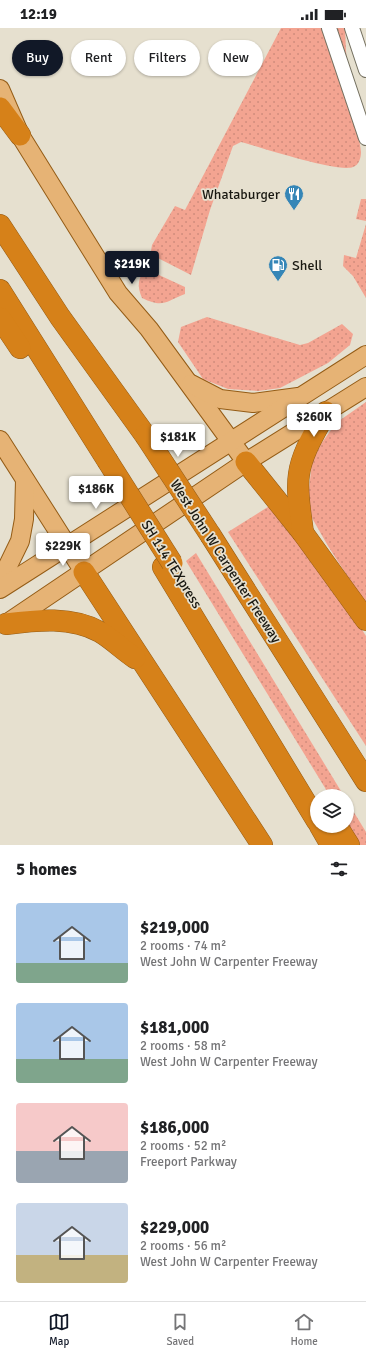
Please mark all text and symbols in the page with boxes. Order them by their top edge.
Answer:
text: 12:19 [20,5,57,23]
chip: Buy [12,40,63,76]
chip: Rent [71,40,126,76]
chip: Filters [134,40,200,76]
chip: New [208,40,263,76]
restaurant icon: Whataburger [283,183,305,211]
place label: Whataburger [202,186,281,203]
pin: $219K [104,251,160,285]
fuel station icon: Shell [267,254,289,282]
text: $219K [114,256,150,272]
place label: Shell [292,257,322,274]
pin: $260K [286,404,342,438]
text: $260K [296,409,332,425]
pin: $181K [150,424,206,458]
text: $181K [160,429,196,445]
pin: $186K [68,476,124,510]
street label: West John W Carpenter Freeway [166,476,285,646]
text: $186K [78,481,114,497]
street label: SH 114 TEXpress [138,517,205,611]
pin: $229K [35,533,91,567]
text: $229K [45,538,81,554]
map controls [310,789,354,833]
button: layers [310,789,354,833]
icon: filters [328,858,350,880]
text: 5 homes [16,859,77,880]
text: $219,000 [140,917,209,938]
icon: home [48,919,96,967]
text: 2 rooms · 74 m² [140,938,226,954]
text: West John W Carpenter Freeway [140,954,318,970]
text: $181,000 [140,1017,209,1038]
icon: home [48,1019,96,1067]
text: 2 rooms · 58 m² [140,1038,226,1054]
text: West John W Carpenter Freeway [140,1054,318,1070]
text: $186,000 [140,1117,209,1138]
icon: home [48,1119,96,1167]
text: 2 rooms · 52 m² [140,1138,226,1154]
text: Freeport Parkway [140,1154,237,1170]
text: $229,000 [140,1217,209,1238]
icon: home [48,1219,96,1267]
text: 2 rooms · 56 m² [140,1238,226,1254]
text: West John W Carpenter Freeway [140,1254,318,1270]
tab: Map [48,1311,70,1348]
tab: Saved [166,1311,194,1348]
tab: Home [290,1311,318,1348]

